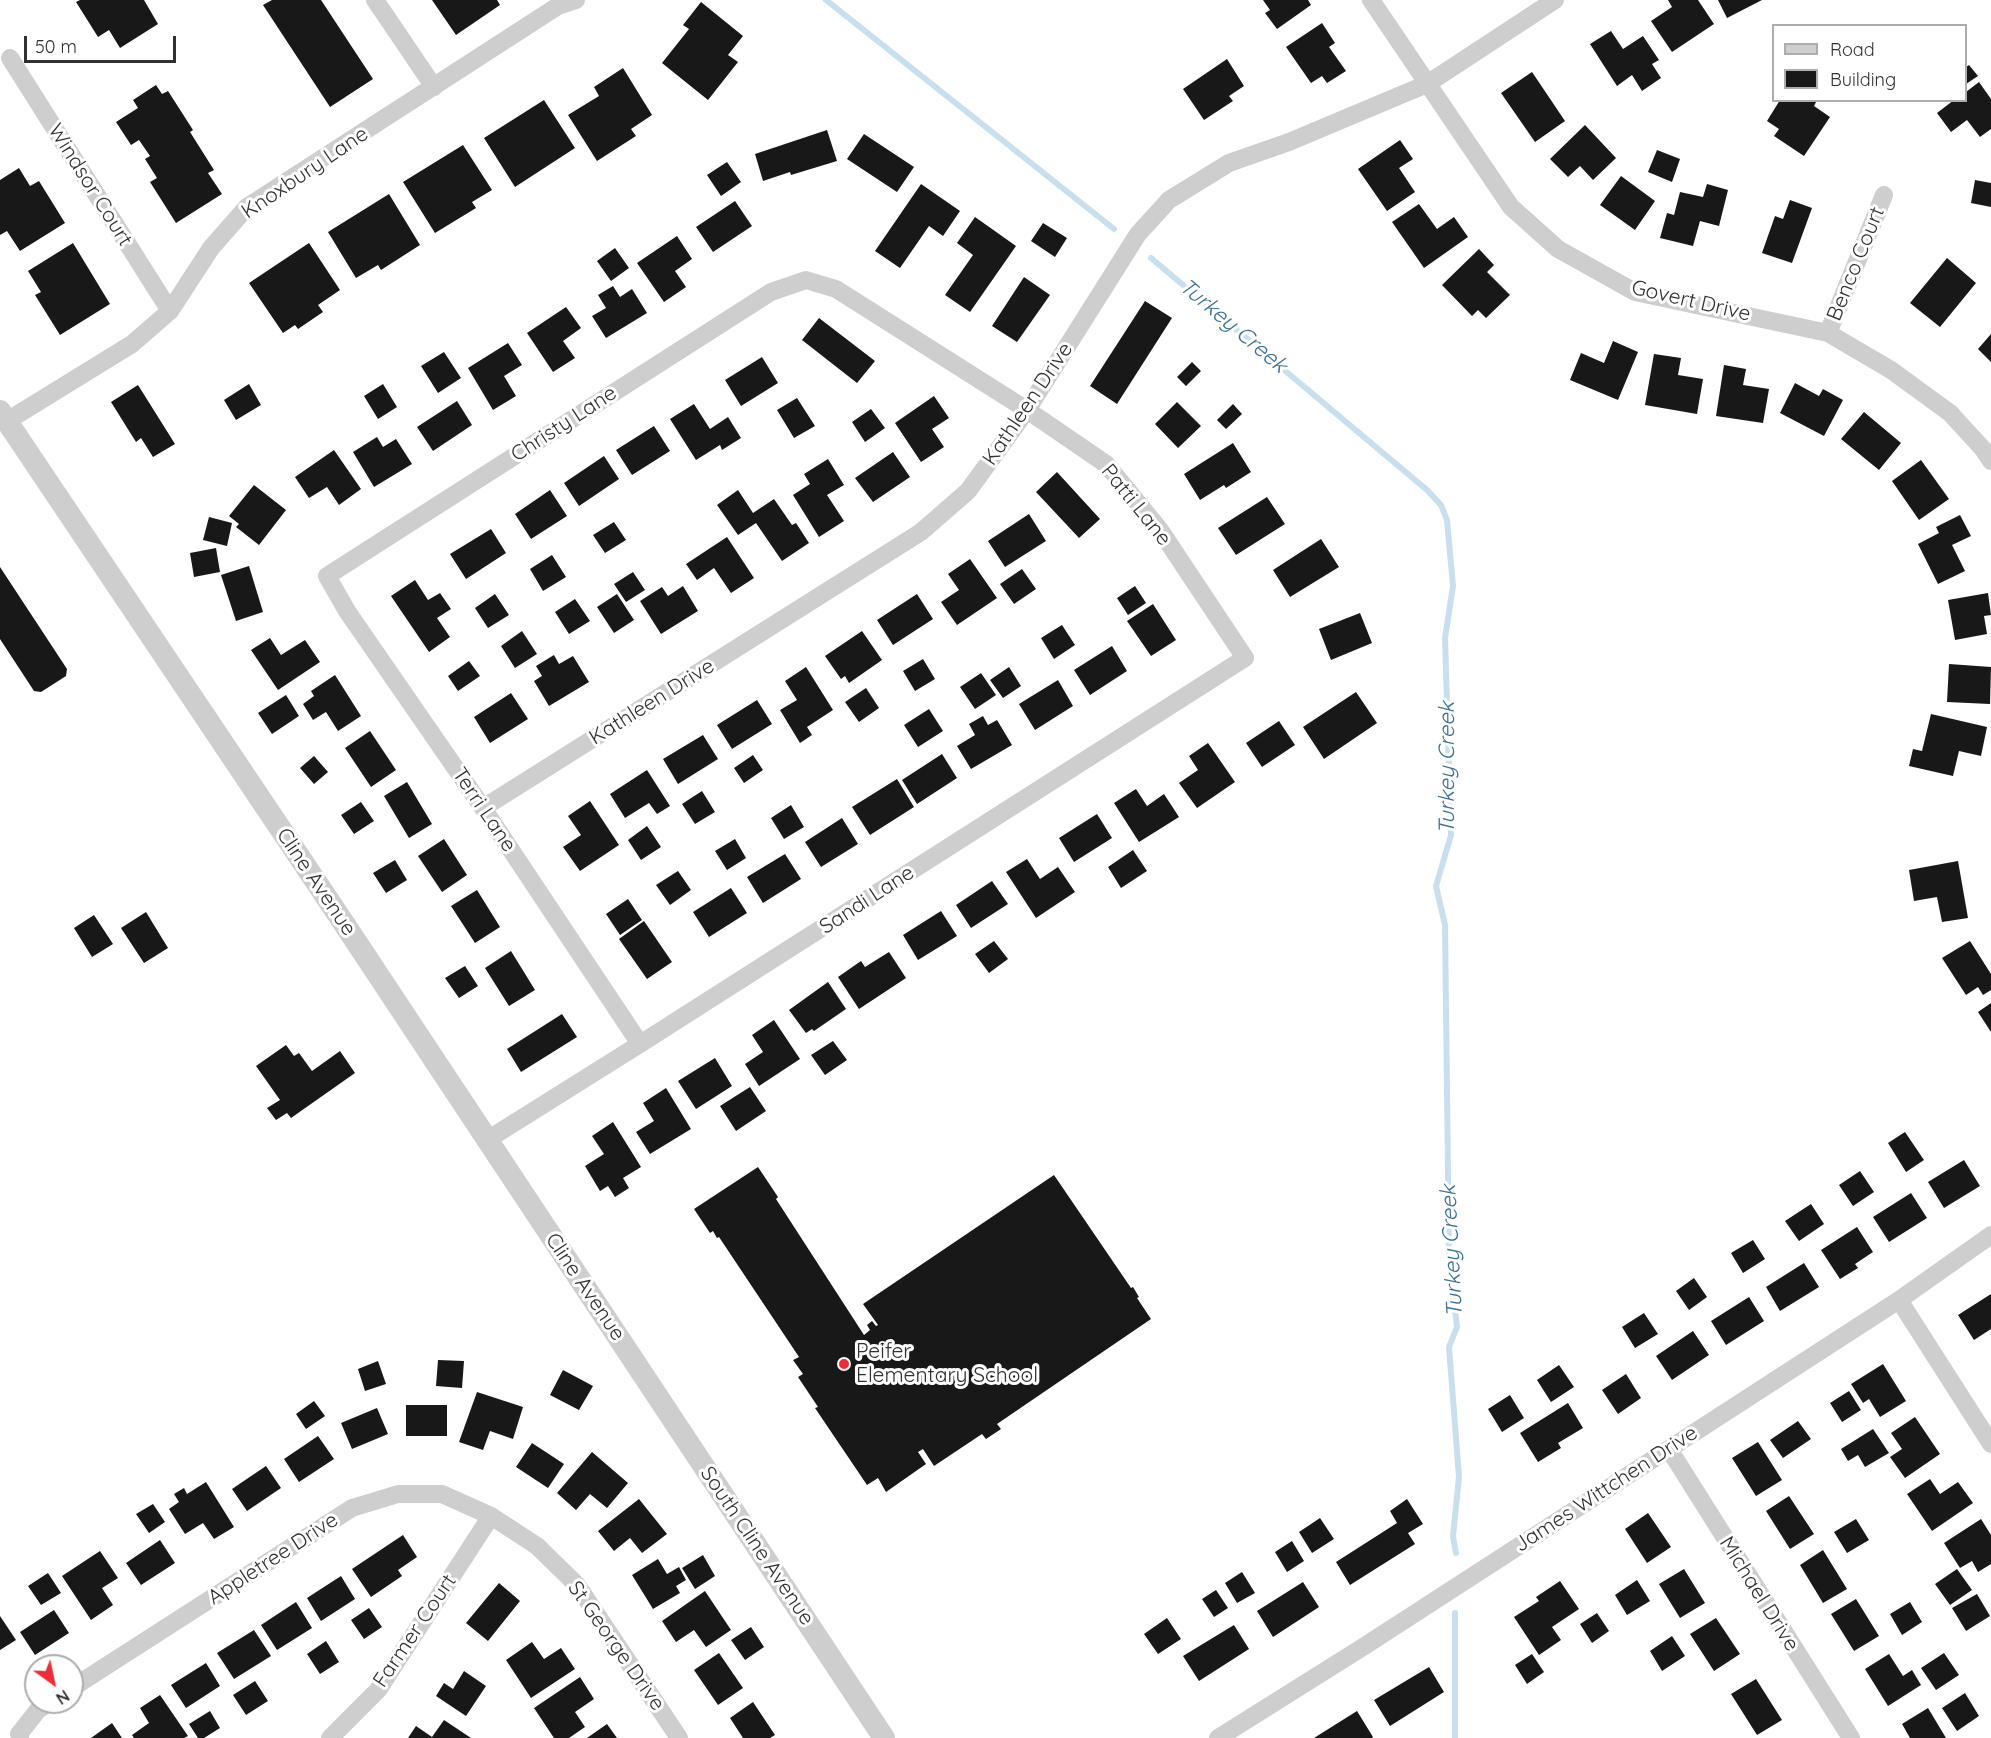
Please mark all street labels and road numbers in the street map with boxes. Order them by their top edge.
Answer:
street label: Windsor Court [42,119,138,251]
street label: Knoxbury Lane [237,121,373,225]
street label: Benco Court [1822,203,1890,325]
street label: Govert Drive [1629,275,1753,327]
street label: Kathleen Drive [978,338,1078,470]
street label: Christy Lane [507,381,621,467]
street label: Patti Lane [1096,459,1176,551]
street label: Kathleen Drive [585,654,719,750]
street label: Terri Lane [447,763,521,857]
street label: Cline Avenue [271,823,361,941]
street label: Sandi Lane [815,860,919,940]
street label: Cline Avenue [540,1228,630,1346]
street label: James Wittchen Drive [1510,1420,1702,1558]
street label: South Cline Avenue [695,1462,819,1630]
street label: Appletree Drive [203,1508,343,1610]
street label: Michael Drive [1714,1532,1804,1656]
street label: Farmer Court [368,1570,462,1692]
street label: St George Drive [562,1576,670,1716]

